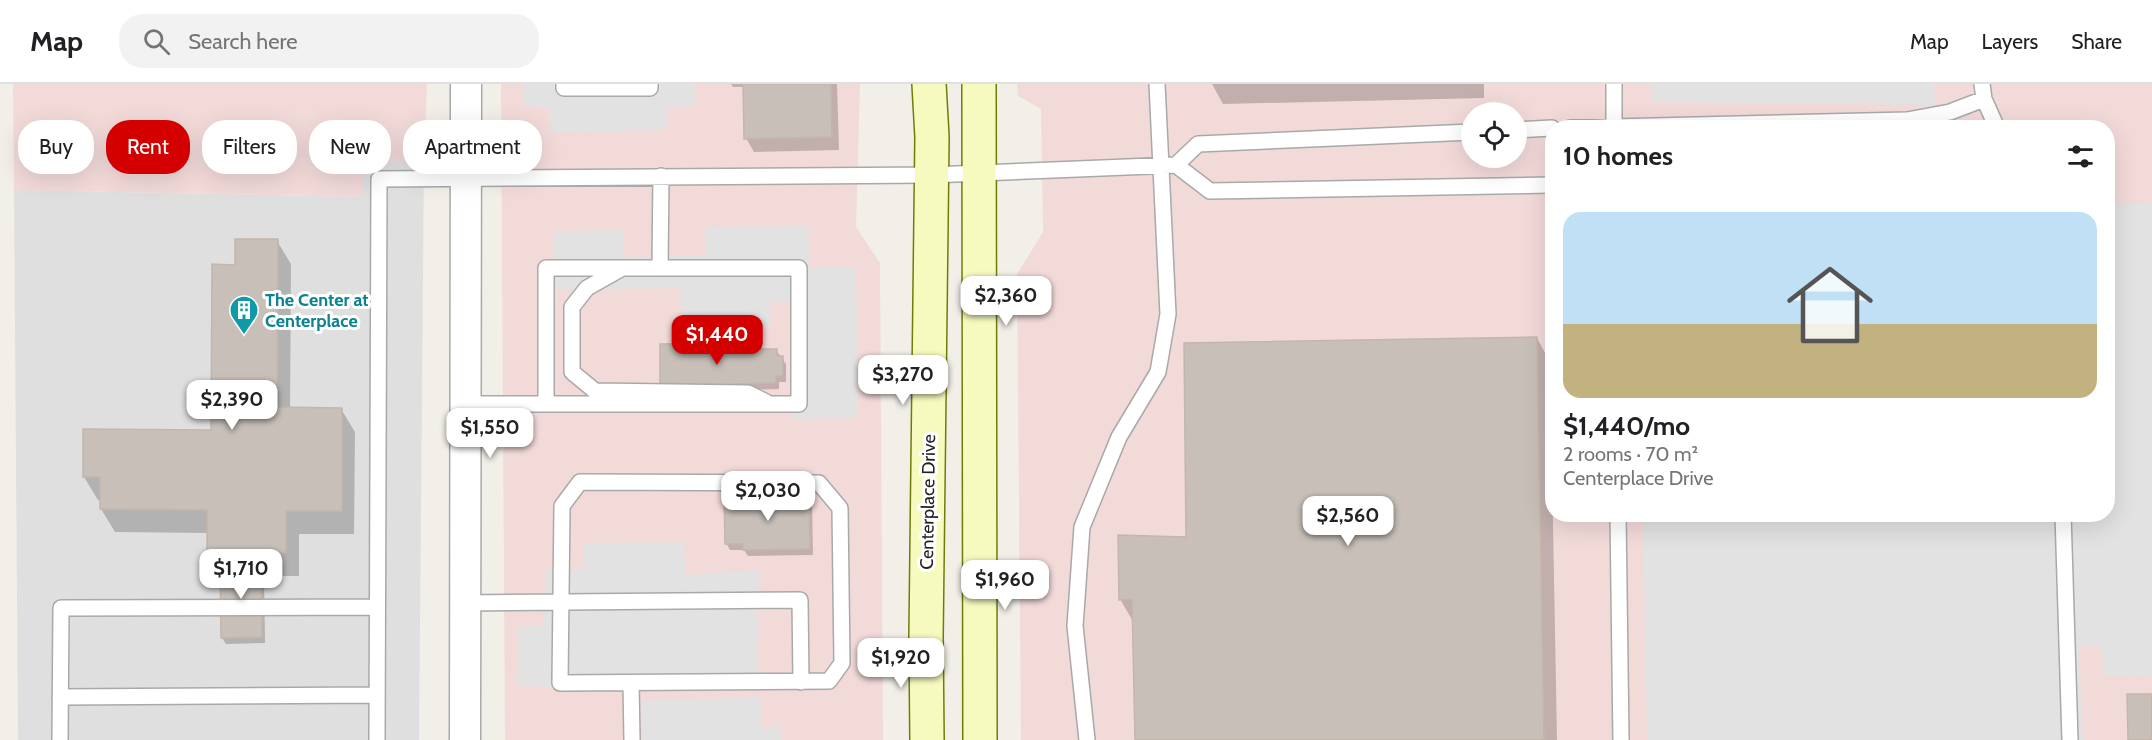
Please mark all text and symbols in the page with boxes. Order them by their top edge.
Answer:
search box [119,14,539,68]
text: Map [30,24,83,58]
icon: search [140,25,173,58]
text: Search here [188,28,297,55]
text: Map [1910,29,1949,54]
text: Layers [1982,29,2038,54]
text: Share [2071,29,2122,54]
map controls [1461,102,1527,168]
button: locate [1461,102,1527,168]
chip: Buy [18,120,94,174]
chip: Rent [106,120,190,174]
chip: Filters [202,120,297,174]
chip: New [309,120,391,174]
chip: Apartment [403,120,542,174]
text: 10 homes [1563,140,1673,172]
icon: filters [2064,140,2097,173]
icon: home [1776,251,1884,359]
pin: $2,360 [957,276,1055,327]
text: $2,360 [975,283,1037,307]
place label: The Center at Centerplace [265,289,368,332]
building icon: The Center at Centerplace [228,294,260,336]
pin: $1,440 [668,315,766,366]
text: $1,440 [686,322,748,346]
pin: $3,270 [854,355,952,406]
text: $3,270 [872,362,934,386]
pin: $2,390 [183,380,281,431]
text: $2,390 [201,387,263,411]
pin: $1,550 [441,408,539,459]
text: $1,440/mo [1563,410,1690,442]
text: $1,550 [460,415,520,439]
street label: Centerplace Drive [916,434,940,570]
text: 2 rooms · 70 m² [1563,442,1698,466]
text: Centerplace Drive [1563,466,1714,490]
pin: $2,030 [719,471,817,522]
text: $2,030 [735,478,801,502]
pin: $2,560 [1299,496,1397,547]
text: $2,560 [1317,503,1379,527]
pin: $1,710 [192,549,290,600]
text: $1,710 [213,556,269,580]
pin: $1,960 [956,560,1054,611]
text: $1,960 [975,567,1035,591]
pin: $1,920 [852,638,950,689]
text: $1,920 [871,645,931,669]

